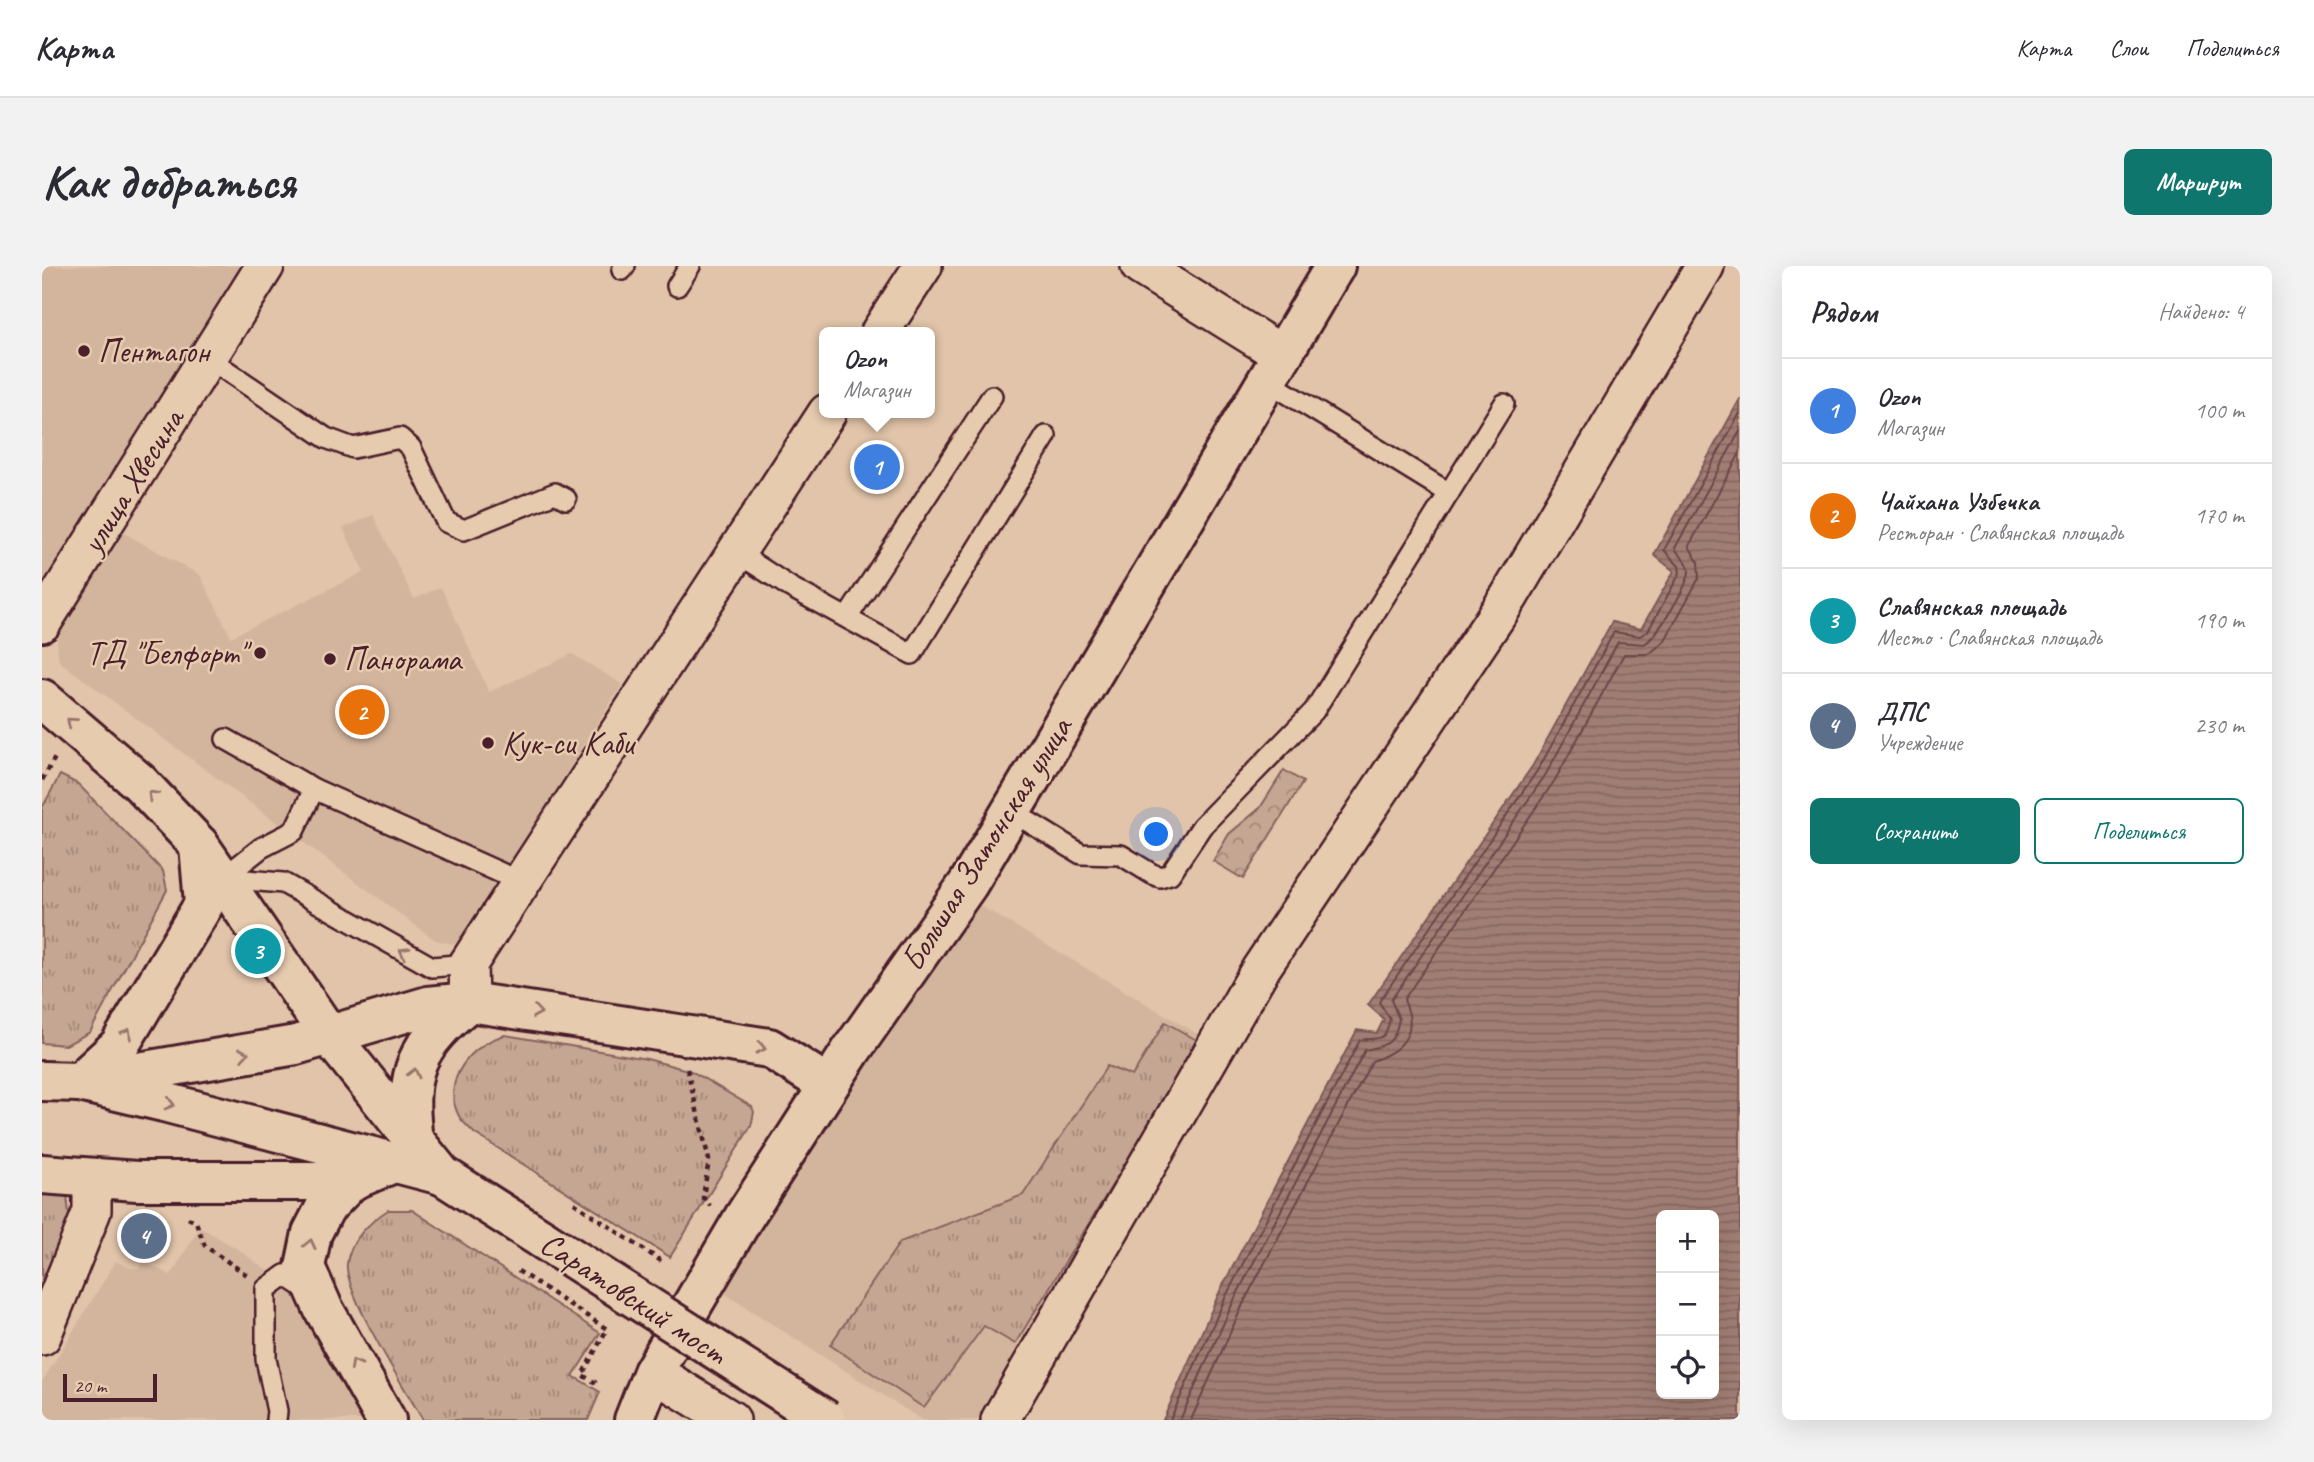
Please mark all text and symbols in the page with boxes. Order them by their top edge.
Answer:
text: Карта [35,27,114,69]
text: Карта [2017,33,2071,63]
text: Слои [2109,33,2148,63]
text: Поделиться [2186,33,2279,63]
button: Маршрут [2124,149,2272,215]
text: Как добраться [42,151,295,213]
text: Рядом [1810,293,1877,331]
text: Найдено: 4 [2158,297,2244,326]
popup [819,327,935,418]
place label: Пентагон [98,330,212,372]
text: Ozon [843,342,887,375]
marker: Пентагон [76,343,92,359]
text: Магазин [843,375,911,404]
text: Ozon [1877,380,1920,413]
text: 1 [1828,396,1838,425]
text: 100 m [2195,396,2244,425]
street label: улица Хвесина [70,399,194,563]
text: Магазин [1877,413,1944,442]
pin: 1 [854,441,900,493]
text: Чайхана Узбечка [1877,485,2039,518]
text: 2 [1828,501,1838,530]
text: 170 m [2195,501,2244,530]
text: Ресторан · Славянская площадь [1877,518,2123,547]
text: Славянская площадь [1877,590,2066,623]
text: 3 [1828,606,1838,635]
text: 190 m [2195,606,2244,635]
text: Место · Славянская площадь [1877,623,2102,652]
place label: ТД "Белфорт" [87,632,252,674]
place label: Панорама [344,638,464,680]
marker: ТД "Белфорт" [252,645,268,661]
marker: Панорама [322,651,338,667]
pin: 2 [339,686,385,738]
text: ДПС [1877,695,1927,728]
street label: Большая Затонская улица [891,707,1082,979]
text: 4 [1828,711,1838,740]
text: 230 m [2195,711,2244,740]
one-way arrow [66,718,79,730]
place label: Кук-си Каби [502,722,637,764]
text: Учреждение [1877,728,1962,757]
marker: Кук-си Каби [480,735,496,751]
one-way arrow [147,790,160,803]
button: Сохранить [1810,798,2020,864]
button: Поделиться [2034,798,2244,864]
your location [1139,817,1173,851]
pin: 3 [235,925,281,977]
one-way arrow [399,947,411,960]
one-way arrow [531,1004,543,1019]
one-way arrow [119,1028,132,1041]
one-way arrow [755,1039,767,1054]
one-way arrow [238,1047,250,1062]
one-way arrow [406,1067,420,1079]
one-way arrow [164,1096,176,1110]
pin: 4 [121,1210,167,1262]
map controls [1656,1210,1719,1399]
button: + [1656,1210,1719,1273]
street label: Саратовский мост [533,1222,737,1375]
one-way arrow [302,1238,317,1250]
button: − [1656,1273,1719,1336]
button: locate [1656,1336,1719,1399]
one-way arrow [350,1359,363,1371]
scale bar [63,1371,158,1403]
text: 20 m [74,1374,106,1398]

